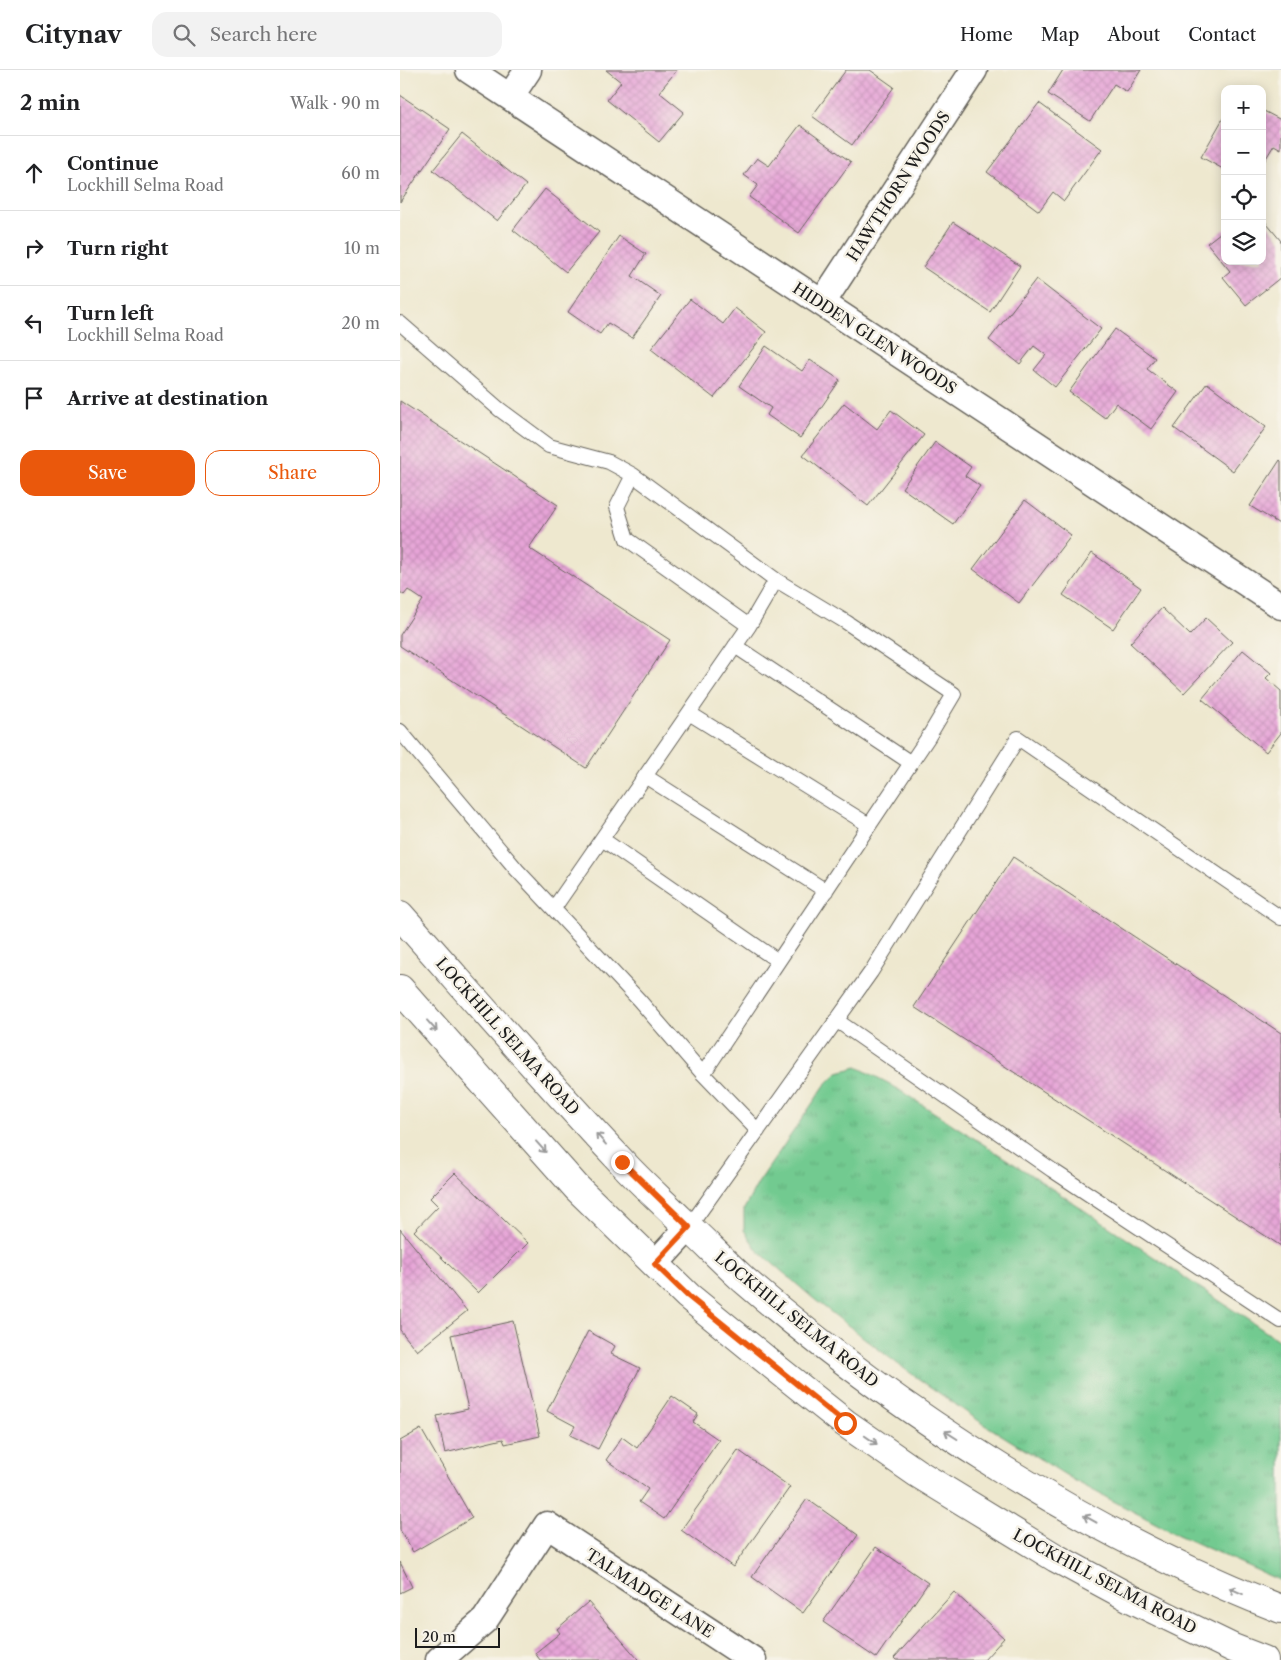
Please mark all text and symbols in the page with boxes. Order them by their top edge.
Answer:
search box [152,12,502,57]
text: Citynav [25,20,122,49]
icon: search [170,21,198,49]
text: Search here [210,23,317,46]
text: Home [960,24,1013,46]
text: Map [1041,24,1079,46]
text: About [1107,24,1160,46]
text: Contact [1188,24,1256,46]
map controls [1221,85,1266,265]
button: + [1221,85,1266,130]
text: 2 min [20,90,80,115]
text: Walk · 90 m [290,93,380,113]
street label: HAWTHORN WOODS [842,107,954,265]
button: − [1221,130,1266,175]
text: Continue [67,152,159,175]
icon: ahead [20,159,48,187]
text: 60 m [341,163,380,183]
text: Lockhill Selma Road [67,175,224,195]
button: locate [1221,175,1266,220]
button: layers [1221,220,1266,265]
icon: right [20,234,48,262]
text: Turn right [67,237,168,260]
text: 10 m [344,238,380,258]
street label: HIDDEN GLEN WOODS [789,278,961,398]
text: Turn left [67,302,154,325]
icon: left [20,309,48,337]
text: 20 m [341,313,380,333]
text: Lockhill Selma Road [67,325,224,345]
icon: arrive [20,384,48,412]
text: Arrive at destination [67,387,268,410]
button: Save [20,450,195,496]
button: Share [205,450,380,496]
street label: LOCKHILL SELMA ROAD [432,953,584,1119]
one-way arrow [427,1019,438,1032]
one-way arrow [595,1132,606,1145]
one-way arrow [535,1141,546,1154]
route end [611,1151,634,1174]
street label: LOCKHILL SELMA ROAD [711,1247,883,1391]
route start [834,1412,857,1435]
one-way arrow [944,1430,958,1440]
one-way arrow [863,1435,877,1445]
one-way arrow [1083,1514,1098,1523]
street label: LOCKHILL SELMA ROAD [1010,1524,1200,1638]
street label: TALMADGE LANE [582,1544,718,1642]
one-way arrow [1229,1585,1244,1595]
scale bar [415,1625,500,1648]
text: 20 m [422,1628,456,1646]

